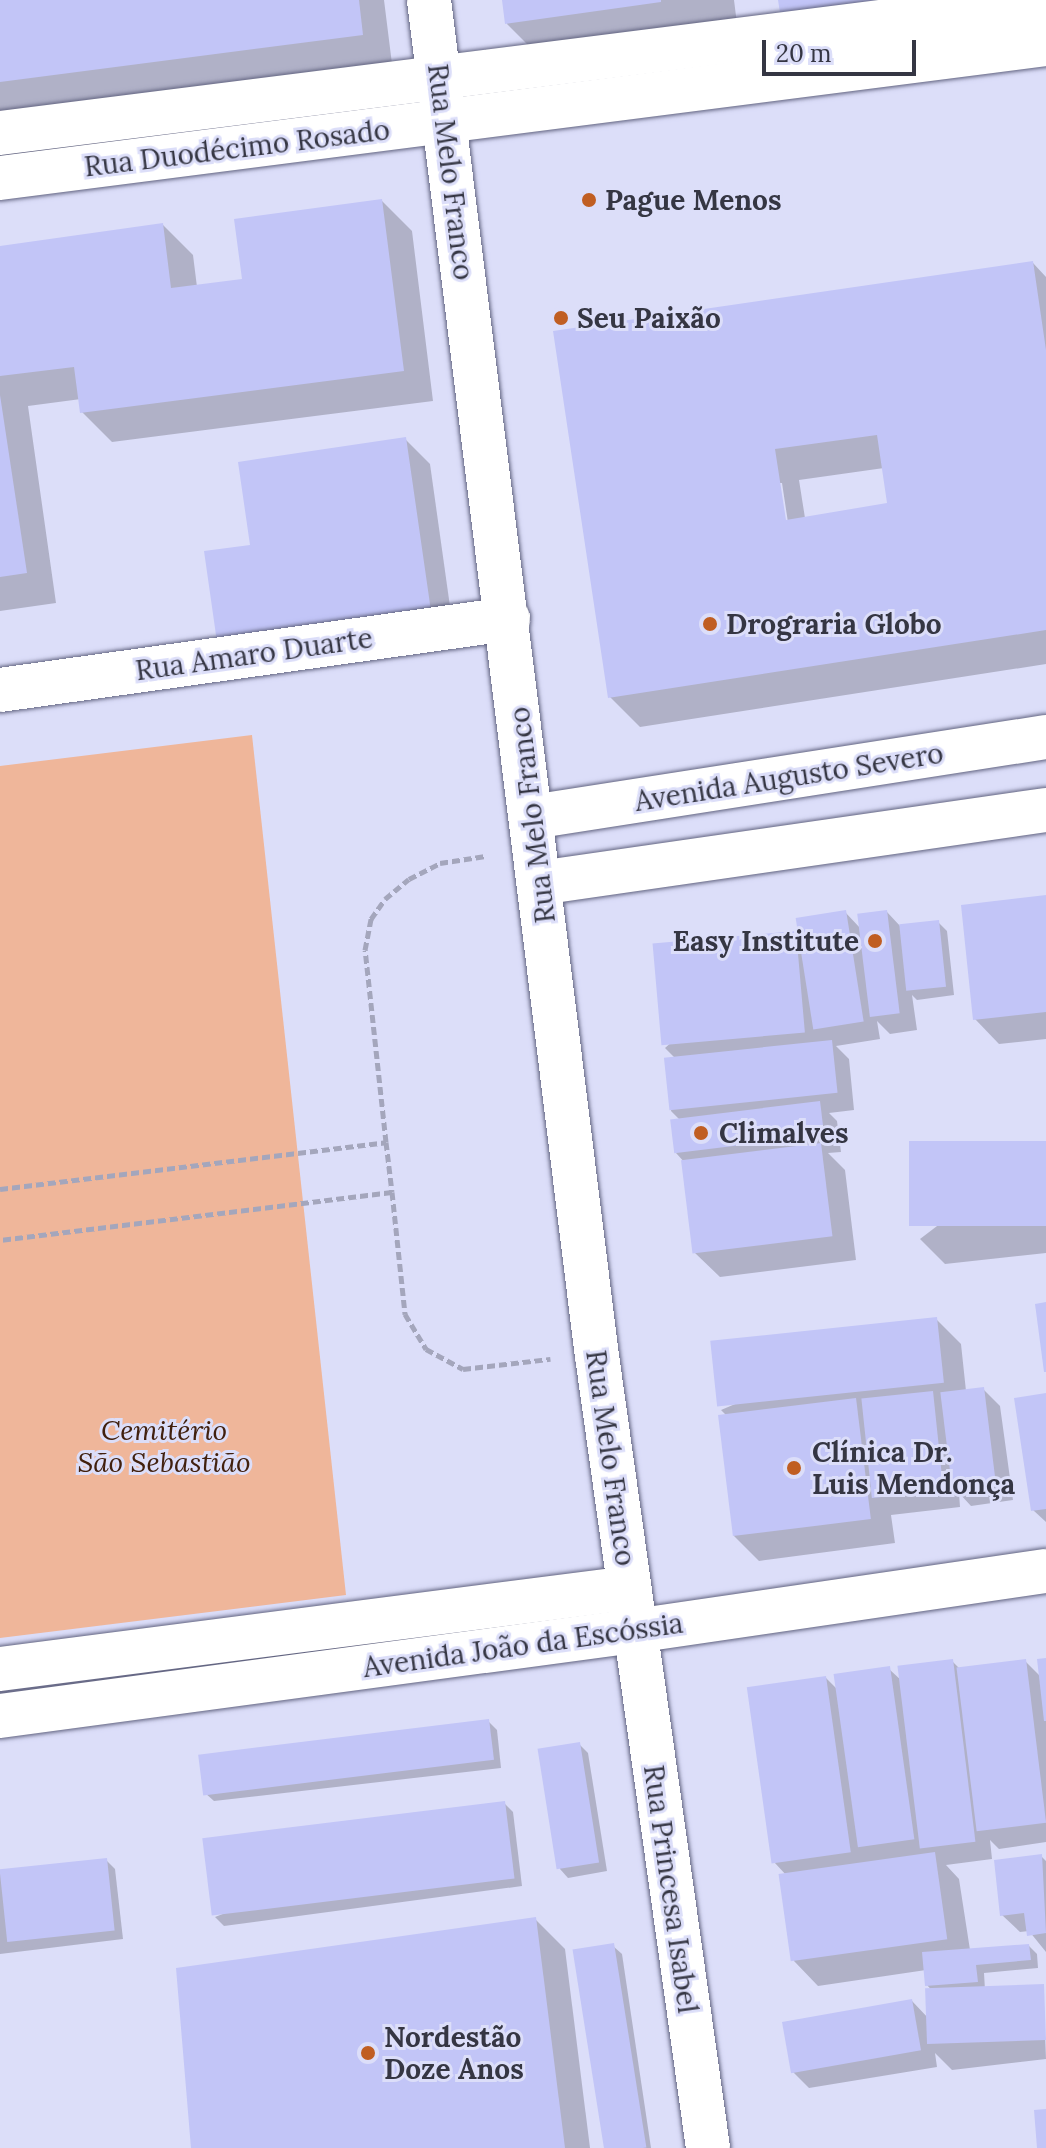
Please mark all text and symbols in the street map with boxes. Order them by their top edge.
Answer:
scale bar [766,24,920,74]
text: 20 m [776,38,832,69]
street label: Rua Melo Franco [421,62,481,282]
street label: Rua Duodécimo Rosado [82,113,392,183]
place label: Pague Menos [605,183,782,217]
marker: Pague Menos [580,191,598,209]
place label: Seu Paixão [577,301,721,335]
marker: Seu Paixão [552,309,570,327]
place label: Drograria Globo [726,607,942,641]
marker: Drograria Globo [701,615,719,633]
street label: Rua Amaro Duarte [133,621,375,687]
street label: Rua Melo Franco [502,705,562,925]
street label: Avenida Augusto Severo [632,736,946,818]
place label: Easy Institute [673,924,859,958]
marker: Easy Institute [866,932,884,950]
place label: Climalves [719,1116,848,1150]
marker: Climalves [690,1122,712,1144]
street label: Rua Melo Franco [579,1348,643,1568]
park label: Cemitério São Sebastião [77,1413,251,1479]
place label: Clínica Dr. Luis Mendonça [812,1435,1015,1501]
marker: Clínica Dr. Luis Mendonça [783,1457,805,1479]
street label: Avenida João da Escóssia [361,1606,685,1684]
street label: Rua Princesa Isabel [637,1763,705,2015]
place label: Nordestão Doze Anos [384,2020,524,2086]
marker: Nordestão Doze Anos [359,2044,377,2062]

